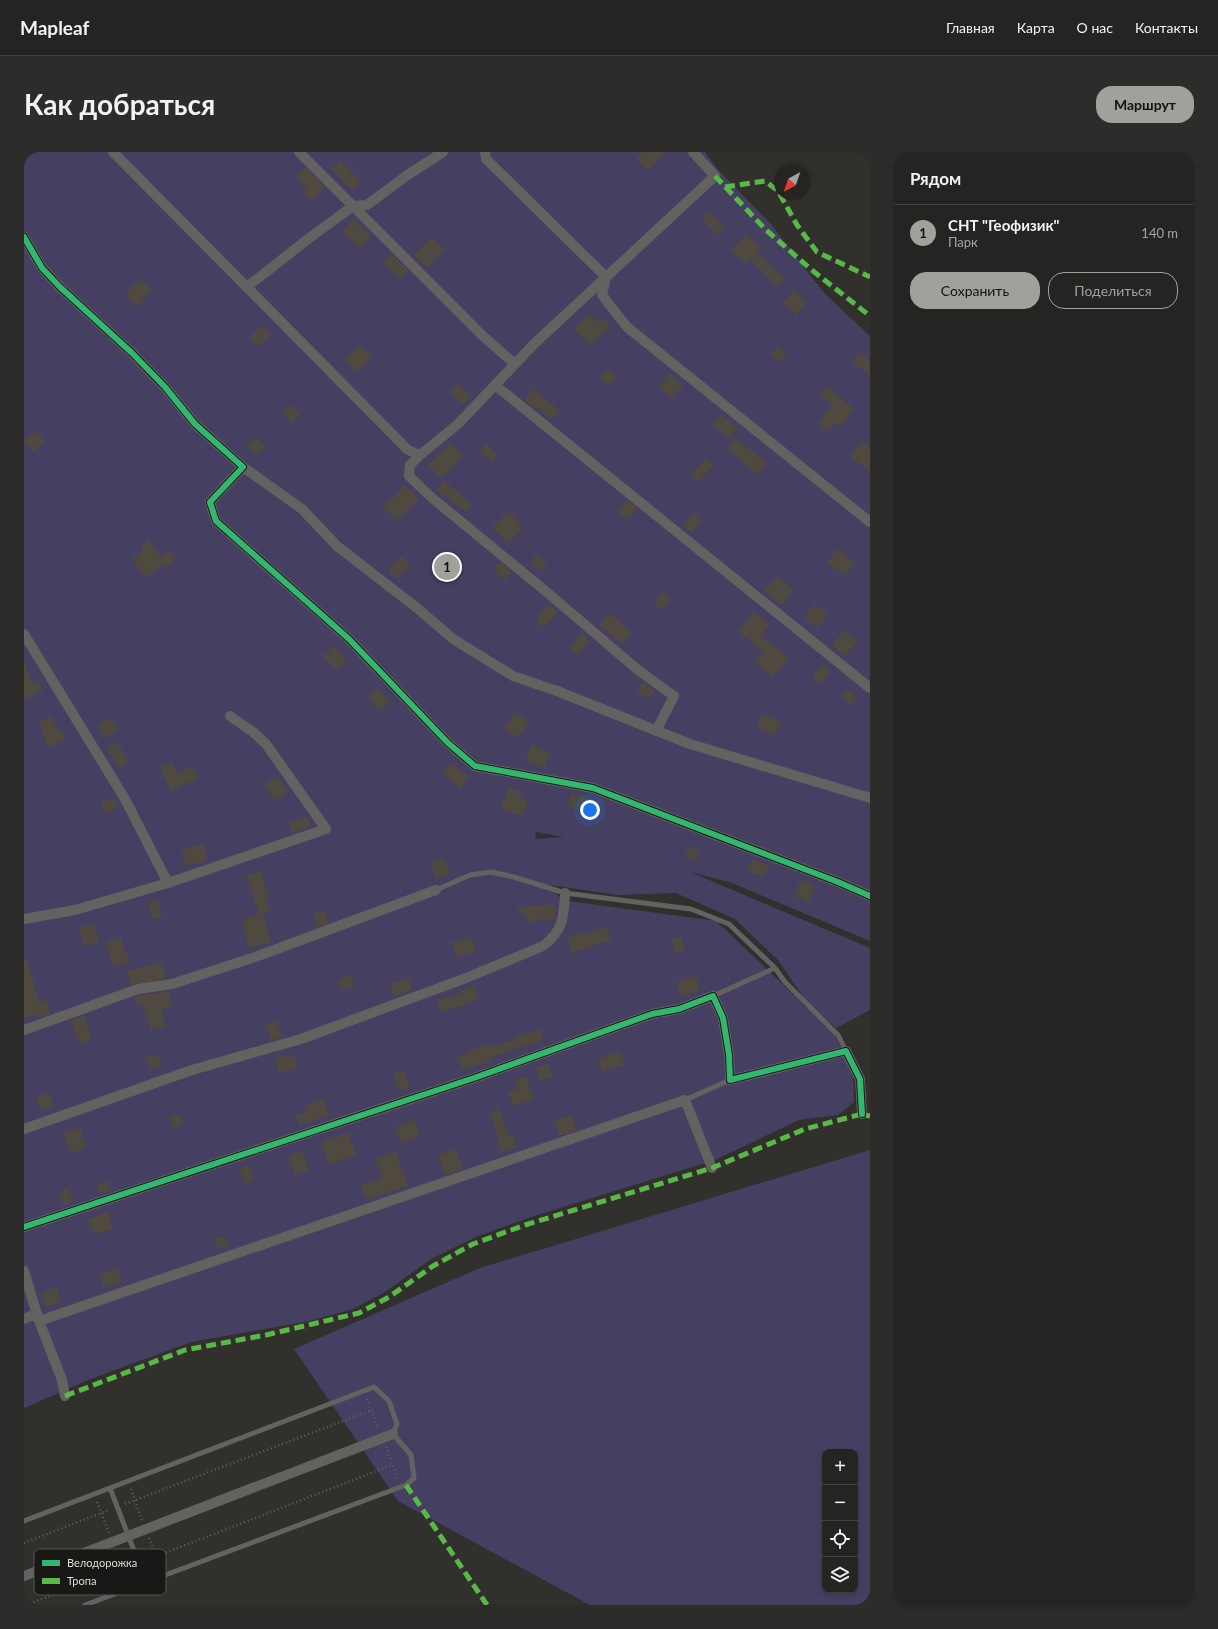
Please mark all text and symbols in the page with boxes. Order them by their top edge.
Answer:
text: Mapleaf [20,16,89,39]
text: Главная [946,19,995,36]
text: Карта [1017,19,1055,36]
text: О нас [1077,19,1113,36]
text: Контакты [1135,19,1198,36]
button: Маршрут [1096,86,1194,123]
text: Как добраться [24,87,215,121]
north arrow [774,164,810,200]
text: Рядом [910,168,961,189]
text: СНТ "Геофизик" [948,216,1060,234]
text: 1 [919,225,927,241]
text: 140 m [1141,225,1178,241]
text: Парк [948,234,978,250]
button: Сохранить [910,272,1040,309]
button: Поделиться [1048,272,1178,309]
pin: 1 [434,552,460,582]
your location [580,800,600,820]
map controls [822,1449,858,1593]
button: + [822,1449,858,1485]
button: − [822,1485,858,1521]
button: locate [822,1521,858,1557]
legend [34,1549,166,1595]
text: Велодорожка [67,1556,137,1569]
button: layers [822,1557,858,1593]
text: Тропа [67,1574,96,1587]

